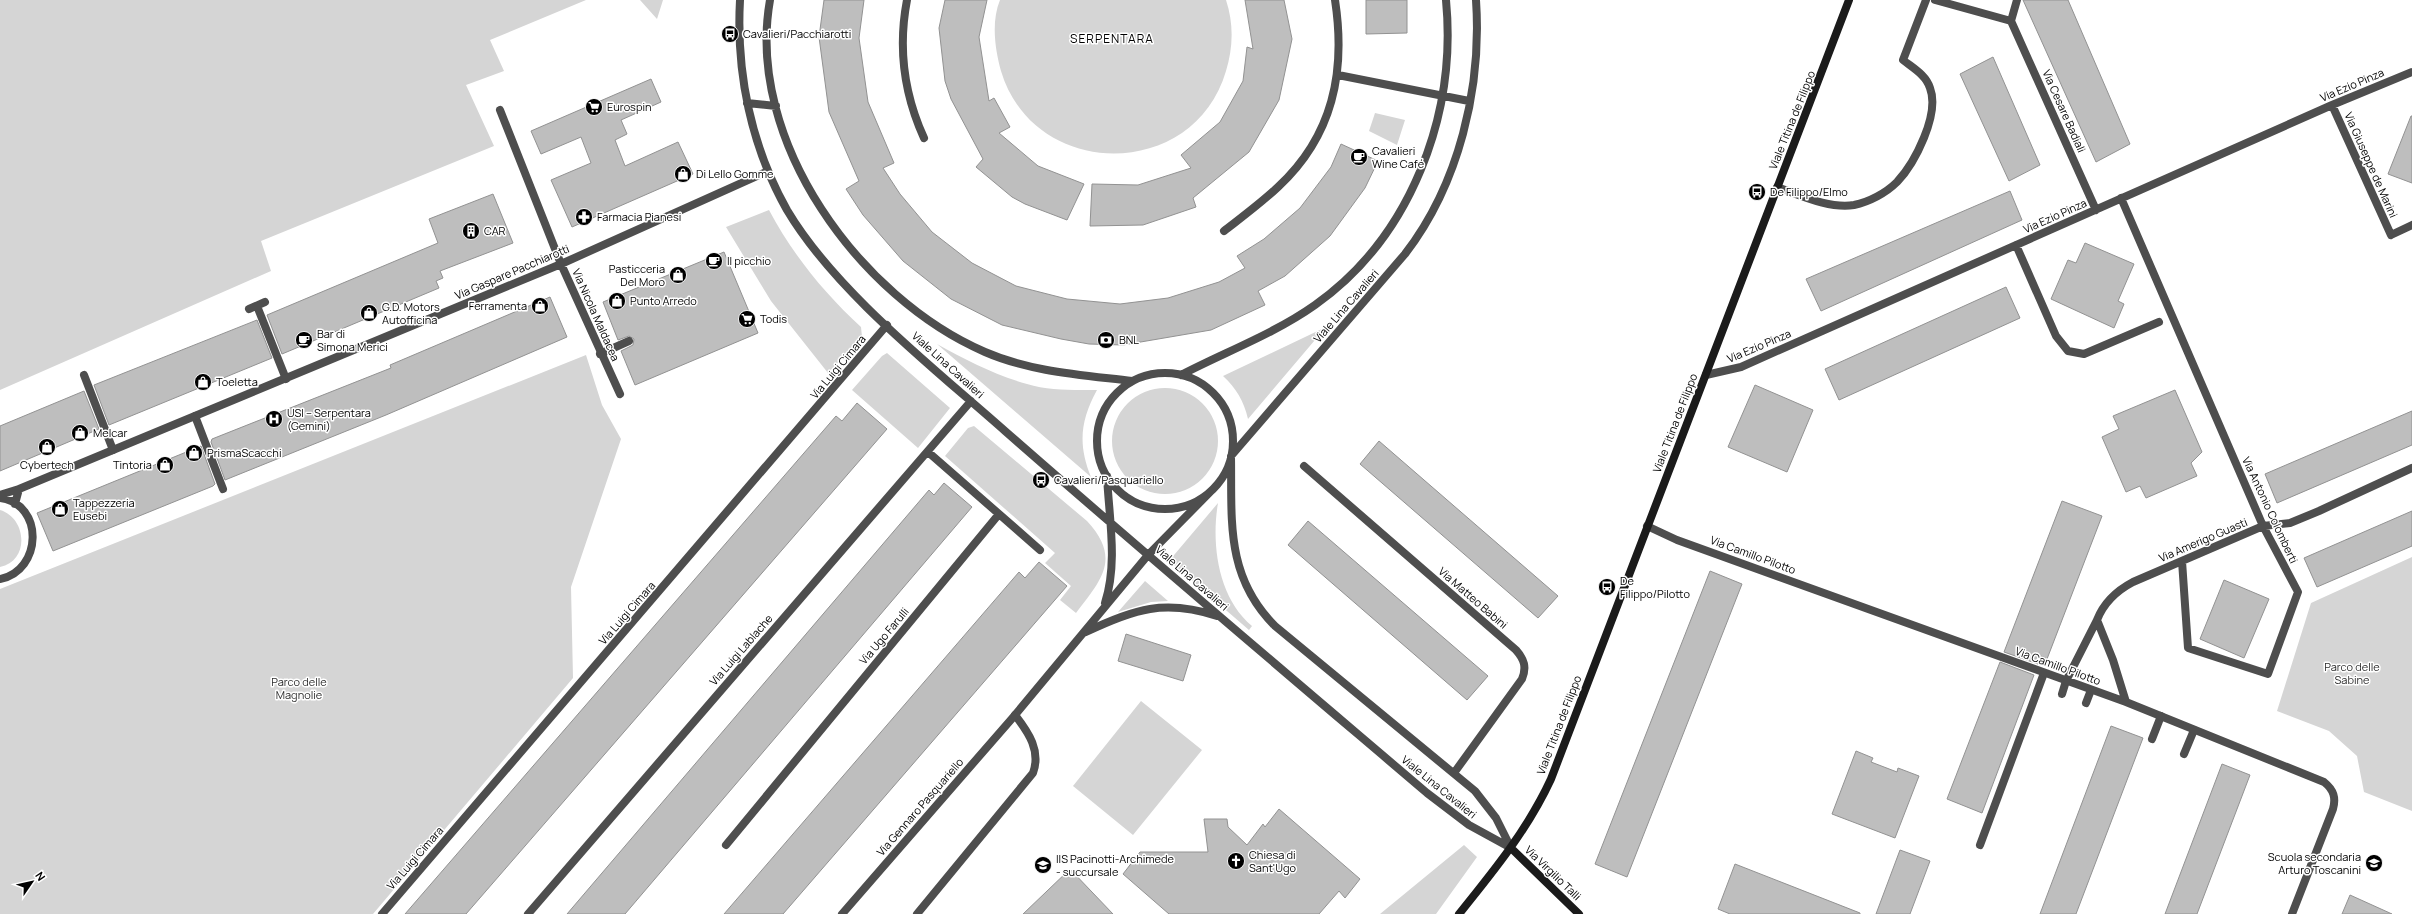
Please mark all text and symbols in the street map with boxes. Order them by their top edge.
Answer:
bus stop icon: Cavalieri/Pacchiarotti [720,24,740,44]
place label: Cavalieri/Pacchiarotti [743,26,851,41]
district label: SERPENTARA [1070,30,1154,47]
street label: Via Ezio Pinza [2318,64,2386,105]
street label: Via Cesare Badiali [2039,67,2089,155]
street label: Viale Titina de Filippo [1765,68,1818,171]
supermarket icon: Eurospin [584,97,604,117]
place label: Eurospin [607,99,652,114]
street label: Via Giuseppe de Marini [2341,110,2401,220]
place label: Cavalieri Wine Café [1372,143,1425,171]
cafe icon: Cavalieri Wine Café [1349,147,1369,167]
shop icon: Di Lello Gomme [673,164,693,184]
place label: Di Lello Gomme [696,166,774,181]
bus stop icon: De Filippo/Elmo [1747,182,1767,202]
place label: De Filippo/Elmo [1770,184,1848,199]
street label: Via Ezio Pinza [2021,195,2089,236]
pharmacy icon: Farmacia Pianesi [574,207,594,227]
place label: Farmacia Pianesi [597,209,681,224]
building icon: CAR [461,221,481,241]
place label: CAR [484,223,506,238]
street label: Via Gaspare Pacchiarotti [452,241,571,302]
cafe icon: Il picchio [704,251,724,271]
place label: Il picchio [727,253,772,268]
place label: Pasticceria Del Moro [609,261,665,289]
shop icon: Pasticceria Del Moro [668,265,688,285]
street label: Via Nicola Maldacea [569,266,624,363]
street label: Viale Lina Cavalieri [1310,266,1382,346]
shop icon: Punto Arredo [607,291,627,311]
place label: Punto Arredo [630,293,697,308]
shop icon: Ferramenta [530,296,550,316]
place label: Ferramenta [469,298,527,313]
place label: G.D. Motors Autofficina [382,299,440,327]
shop icon: G.D. Motors Autofficina [359,303,379,323]
supermarket icon: Todis [737,309,757,329]
place label: Todis [760,311,787,326]
street label: Via Ezio Pinza [1725,325,1793,366]
place label: Bar di Simona Merici [317,326,388,354]
street label: Viale Lina Cavalieri [909,328,988,401]
cafe icon: Bar di Simona Merici [294,330,314,350]
bank icon: BNL [1096,330,1116,350]
street label: Via Luigi Cimara [806,332,869,402]
place label: BNL [1119,332,1139,347]
street label: Viale Titina de Filippo [1649,371,1701,475]
shop icon: Toeletta [193,372,213,392]
place label: Toeletta [216,374,258,389]
place label: USI – Serpentara (Gemini) [287,405,371,433]
hospital icon: USI – Serpentara (Gemini) [264,409,284,429]
shop icon: Melcar [70,423,90,443]
place label: Melcar [93,425,127,440]
shop icon: Cybertech [37,437,57,457]
shop icon: PrismaScacchi [184,443,204,463]
place label: PrismaScacchi [207,445,281,460]
street label: Via Antonio Colomberti [2239,454,2302,566]
shop icon: Tintoria [155,455,175,475]
place label: Cybertech [20,457,74,472]
place label: Tintoria [113,457,152,472]
bus stop icon: Cavalieri/Pasquariello [1031,470,1051,490]
place label: Cavalieri/Pasquariello [1054,472,1164,487]
place label: Tappezzeria Eusebi [73,495,135,523]
shop icon: Tappezzeria Eusebi [50,499,70,519]
street label: Via Amerigo Guasti [2156,514,2249,565]
street label: Via Camillo Pilotto [1708,532,1798,577]
street label: Viale Lina Cavalieri [1152,542,1232,614]
street label: Via Matteo Babini [1436,563,1511,632]
place label: De Filippo/Pilotto [1620,573,1690,601]
bus stop icon: De Filippo/Pilotto [1597,577,1617,597]
street label: Via Luigi Cimara [595,578,658,647]
street label: Via Ugo Farulli [855,604,912,667]
street label: Via Luigi Lablache [706,611,776,688]
street label: Via Camillo Pilotto [2013,643,2103,688]
park label: Parco delle Sabine [2324,659,2380,687]
street label: Viale Titina de Filippo [1533,673,1585,777]
park label: Parco delle Magnolie [271,674,327,702]
street label: Viale Lina Cavalieri [1399,752,1480,822]
street label: Via Gennaro Pasquariello [873,754,967,859]
street label: Via Luigi Cimara [383,823,446,892]
street label: Via Virgilio Talli [1522,842,1585,903]
place label: Chiesa di Sant'Ugo [1249,847,1296,875]
place label: Scuola secondaria Arturo Toscanini [2268,849,2361,877]
place label: IIS Pacinotti-Archimede - succursale [1056,851,1174,879]
church icon: Chiesa di Sant'Ugo [1226,851,1246,871]
school or university icon: Scuola secondaria Arturo Toscanini [2364,853,2384,873]
school or university icon: IIS Pacinotti-Archimede - succursale [1033,855,1053,875]
north arrow [12,862,52,902]
text: N [32,869,49,884]

